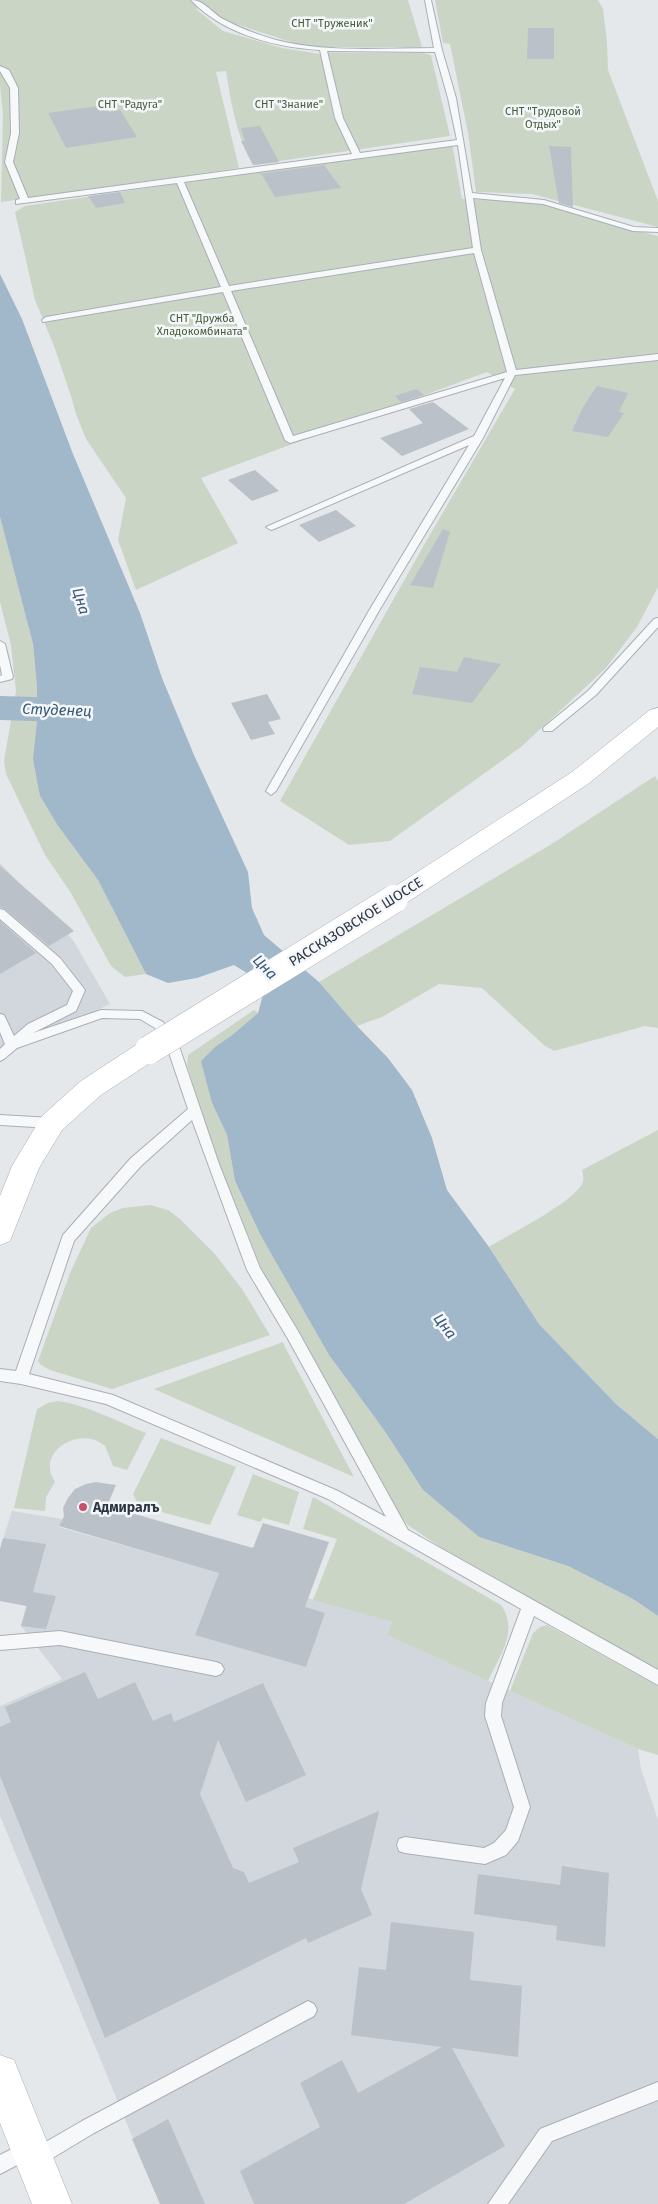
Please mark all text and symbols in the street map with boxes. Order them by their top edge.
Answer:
park label: СНТ "Труженик" [291,17,373,30]
park label: СНТ "Радуга" [98,98,162,111]
park label: СНТ "Знание" [255,98,323,111]
park label: СНТ "Трудовой Отдых" [505,105,581,131]
park label: СНТ "Дружба Хладокомбината" [157,312,247,338]
water label: Цна [68,585,94,617]
water label: Студенец [22,700,92,720]
street label: РАССКАЗОВСКОЕ ШОССЕ [286,874,426,970]
water label: Цна [249,951,281,983]
water label: Цна [430,1310,460,1342]
place label: Адмиралъ [92,1499,160,1516]
marker: Адмиралъ [77,1501,89,1513]

